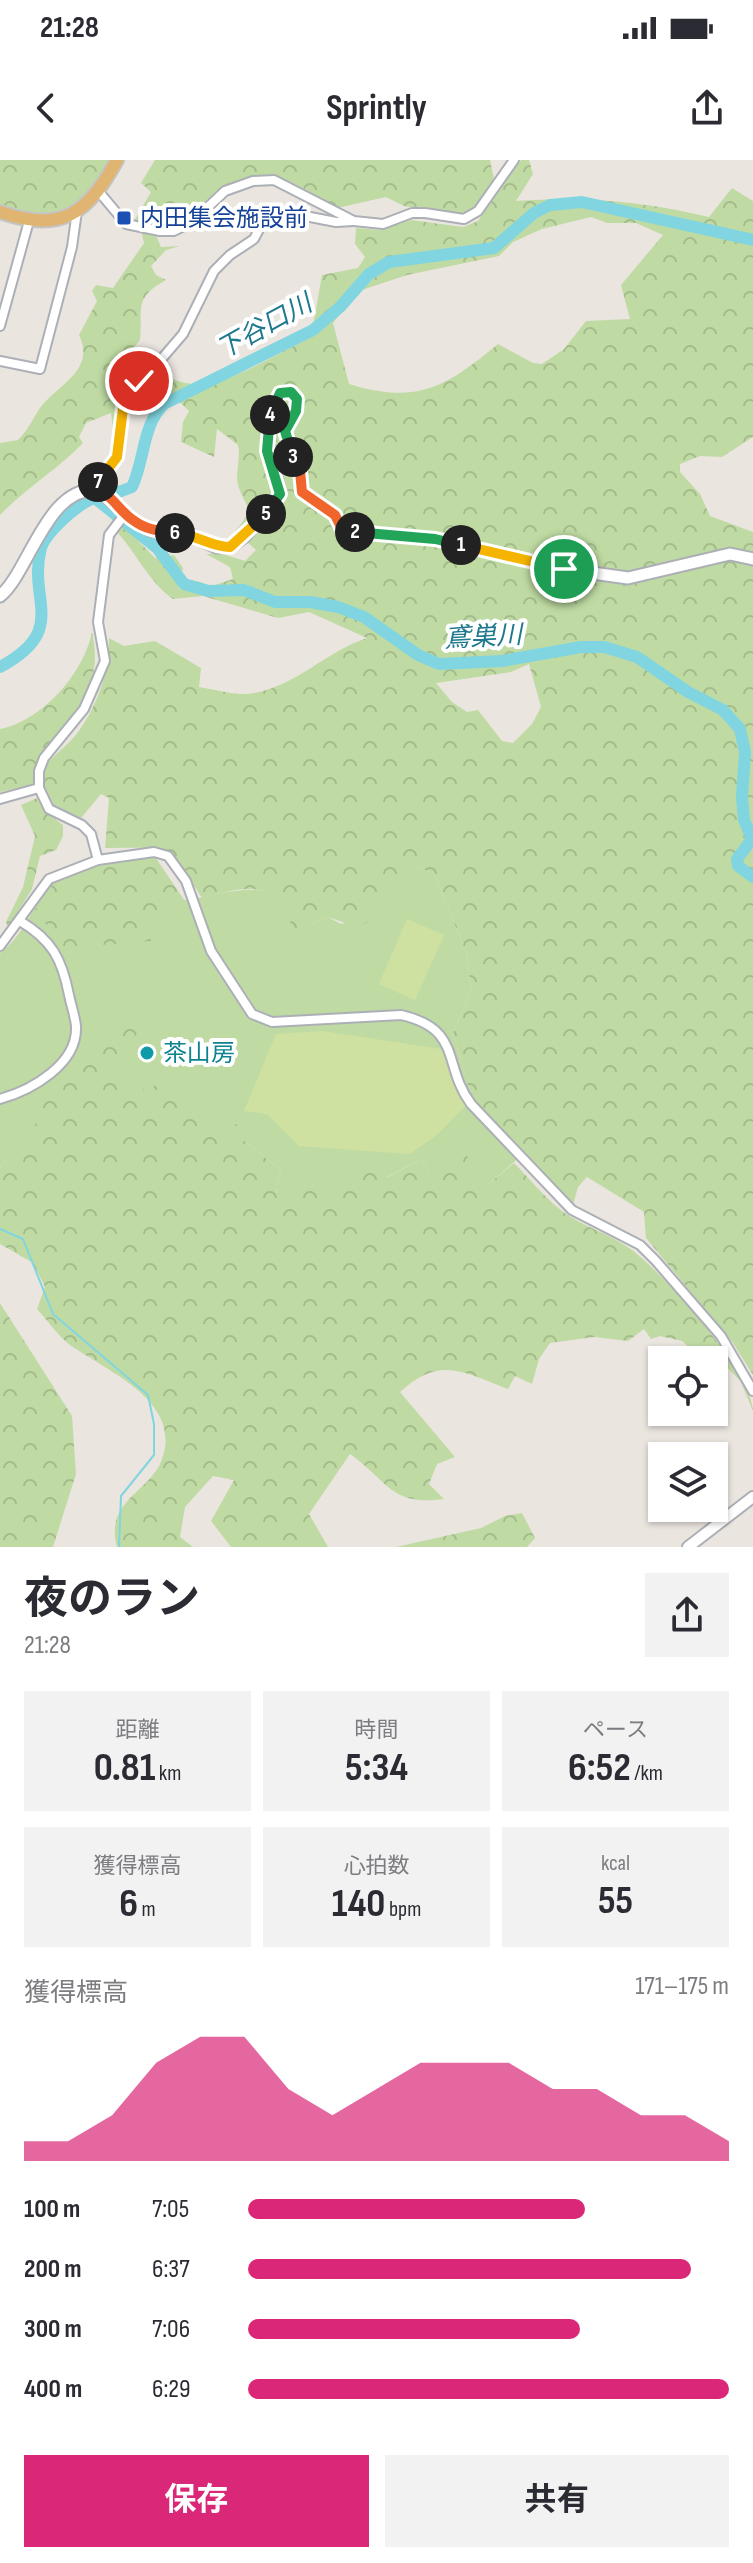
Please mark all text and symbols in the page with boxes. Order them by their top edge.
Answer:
text: 21:28 [40,10,99,46]
icon: back [24,86,68,130]
icon: share [685,86,729,130]
text: Sprintly [326,87,427,130]
place label: 内田集会施設前 [140,204,308,233]
marker: 内田集会施設前 [115,209,133,227]
water label: 下谷口川 [212,287,320,366]
pin [105,347,173,415]
icon: check [117,359,161,403]
pin: 4 [250,395,290,435]
text: 4 [265,401,275,428]
pin: 3 [273,437,313,477]
text: 3 [288,443,298,470]
pin: 7 [78,462,118,502]
text: 7 [93,468,103,495]
pin: 5 [246,494,286,534]
text: 5 [261,500,271,527]
pin: 2 [335,512,375,552]
pin: 6 [155,513,195,553]
text: 2 [350,518,360,545]
text: 6 [170,519,180,546]
pin: 1 [441,525,481,565]
text: 1 [457,531,465,558]
pin [530,535,598,603]
icon: arrive [542,547,586,591]
water label: 鳶巣川 [443,620,526,655]
place label: 茶山房 [163,1039,235,1068]
marker: 茶山房 [138,1044,156,1062]
map controls [648,1346,728,1522]
button: locate [648,1346,728,1426]
button: layers [648,1442,728,1522]
text: 夜のラン [24,1573,200,1626]
button: share [645,1573,729,1657]
text: 21:28 [24,1630,71,1661]
text: 距離 [115,1717,160,1744]
text: 時間 [354,1717,399,1744]
text: ペース [583,1717,648,1744]
text: 0.81 [94,1744,155,1792]
text: 5:34 [345,1744,408,1792]
text: 6:52 [568,1744,631,1792]
text: km [155,1760,181,1787]
text: /km [631,1760,663,1787]
text: kcal [601,1850,630,1877]
text: 獲得標高 [93,1853,182,1880]
text: 心拍数 [343,1853,410,1880]
text: 55 [598,1877,633,1925]
text: 6 [119,1880,138,1928]
text: 140 [332,1880,385,1928]
text: m [138,1896,156,1923]
text: bpm [385,1896,421,1923]
text: 171–175 m [635,1971,729,2002]
text: 獲得標高 [24,1978,128,2009]
text: 100 m [24,2194,80,2225]
text: 7:05 [152,2194,189,2225]
text: 200 m [24,2254,81,2285]
text: 6:37 [152,2254,190,2285]
text: 300 m [24,2314,82,2345]
text: 7:06 [152,2314,190,2345]
text: 400 m [24,2374,82,2405]
text: 6:29 [152,2374,191,2405]
button: 保存 [24,2455,369,2547]
button: 共有 [385,2455,729,2547]

